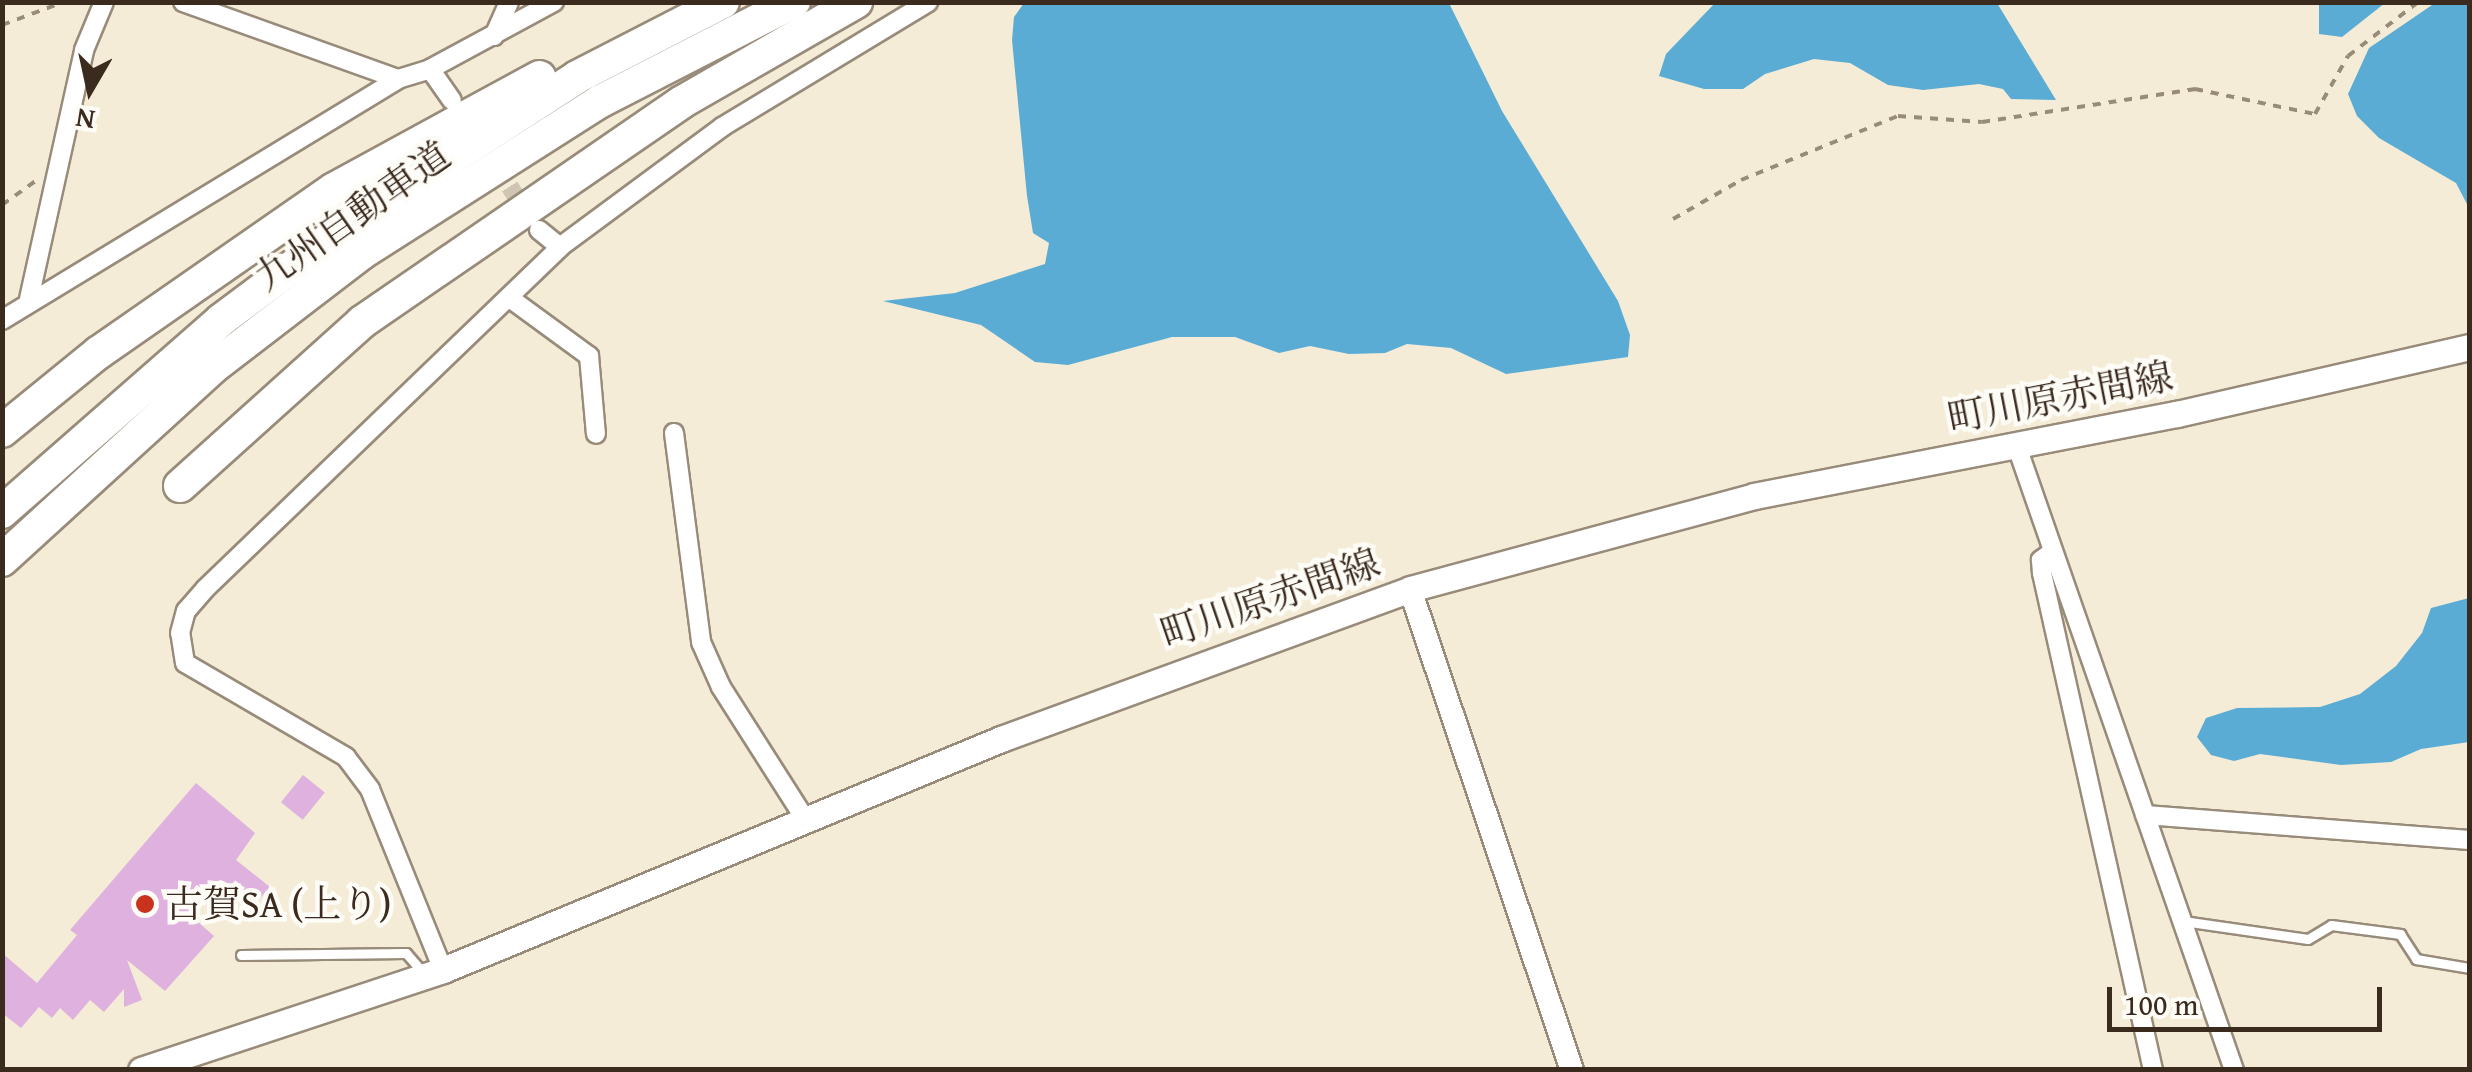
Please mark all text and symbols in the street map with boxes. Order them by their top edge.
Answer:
north arrow [40,40,140,140]
text: N [73,98,98,142]
street label: 九州自動車道 [246,132,458,300]
street label: 町川原赤間線 [1944,353,2176,441]
street label: 町川原赤間線 [1155,539,1385,657]
place label: 古賀SA (上り) [165,881,391,927]
marker: 古賀SA (上り) [134,893,156,915]
scale bar [2112,967,2387,1029]
text: 100 m [2124,982,2198,1026]

